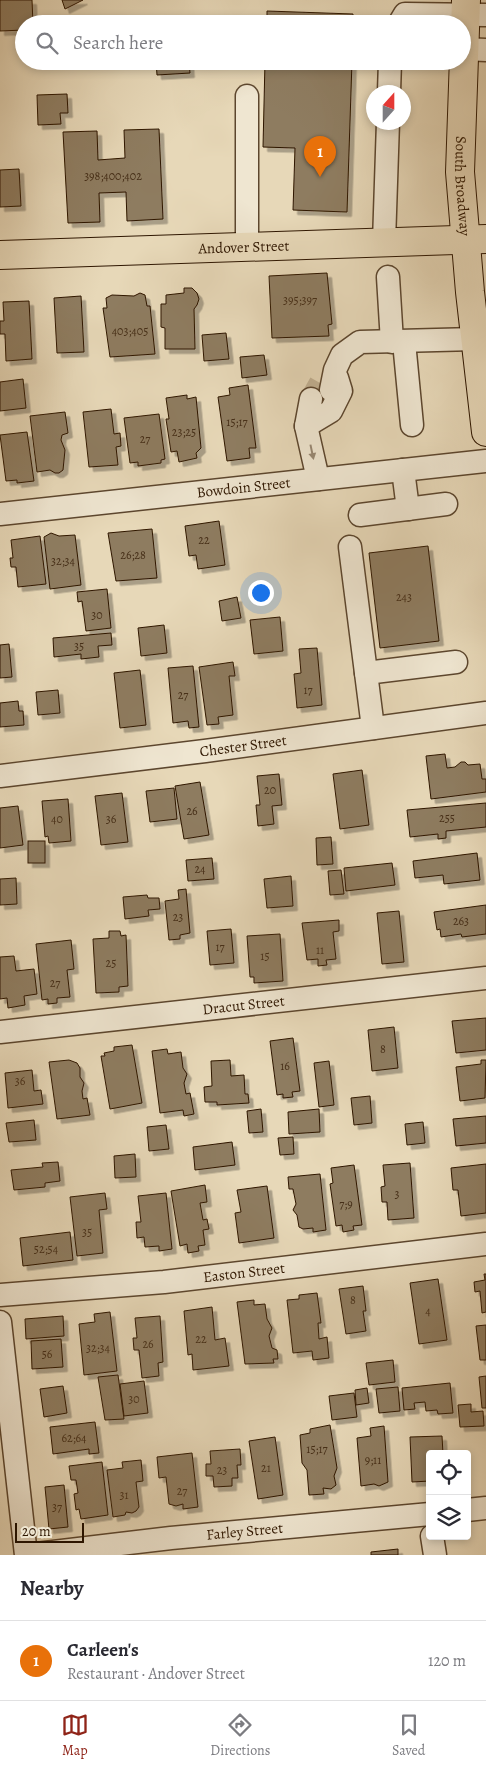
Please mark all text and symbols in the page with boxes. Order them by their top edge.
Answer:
search box [15,15,471,70]
icon: search [33,29,61,57]
text: Search here [73,30,163,56]
north arrow [366,85,411,130]
pin: 1 [304,136,336,177]
street label: South Broadway [450,136,475,237]
house number: 398;400;402 [84,168,142,184]
street label: Andover Street [197,235,290,258]
house number: 395;397 [283,292,318,308]
house number: 403;405 [112,323,148,339]
house number: 15;17 [226,414,249,430]
house number: 23;25 [172,424,196,440]
house number: 27 [140,431,151,447]
one-way arrow [308,445,316,460]
street label: Bowdoin Street [196,472,292,502]
house number: 22 [198,532,210,548]
house number: 26;28 [120,547,146,563]
house number: 32;34 [51,553,76,569]
your location [248,580,274,606]
house number: 243 [396,589,412,605]
house number: 30 [91,607,103,623]
house number: 35 [74,638,84,654]
house number: 17 [303,682,314,698]
house number: 27 [178,687,189,703]
street label: Chester Street [199,730,288,762]
house number: 20 [264,782,276,798]
house number: 26 [186,803,198,819]
house number: 255 [439,810,455,826]
house number: 40 [51,811,63,827]
house number: 36 [106,811,117,827]
house number: 24 [194,861,206,877]
house number: 23 [173,909,183,925]
house number: 263 [453,913,469,929]
house number: 17 [215,939,226,955]
house number: 11 [316,942,324,958]
house number: 15 [260,948,270,964]
house number: 25 [106,955,116,971]
house number: 27 [50,975,61,991]
street label: Dracut Street [201,990,286,1019]
house number: 8 [380,1041,386,1057]
house number: 16 [280,1058,290,1074]
house number: 36 [15,1073,26,1089]
house number: 3 [395,1186,400,1202]
house number: 7;9 [339,1196,353,1212]
house number: 35 [82,1224,92,1240]
house number: 52;54 [34,1241,59,1257]
street label: Easton Street [202,1258,286,1287]
house number: 8 [350,1292,356,1308]
house number: 4 [425,1303,431,1319]
house number: 22 [195,1331,207,1347]
house number: 26 [142,1336,154,1352]
house number: 32;34 [86,1340,111,1356]
house number: 56 [42,1346,53,1362]
house number: 30 [128,1391,140,1407]
house number: 62;64 [61,1430,87,1446]
house number: 15;17 [306,1441,329,1457]
map controls [426,1450,471,1540]
button: locate [426,1450,471,1495]
house number: 9;11 [365,1452,381,1468]
house number: 21 [261,1460,271,1476]
house number: 23 [217,1462,227,1478]
house number: 27 [177,1483,188,1499]
house number: 31 [119,1487,129,1503]
button: layers [426,1495,471,1540]
house number: 37 [52,1499,63,1515]
street label: Farley Street [206,1518,284,1545]
scale bar [15,1520,84,1543]
text: 20 m [22,1522,51,1541]
text: Nearby [20,1574,83,1602]
text: Carleen's [67,1637,139,1663]
text: 1 [33,1650,39,1672]
text: 120 m [428,1650,466,1672]
text: Restaurant · Andover Street [67,1663,245,1685]
tab: Map [61,1711,89,1760]
tab: Directions [210,1711,270,1760]
tab: Saved [392,1711,425,1760]

